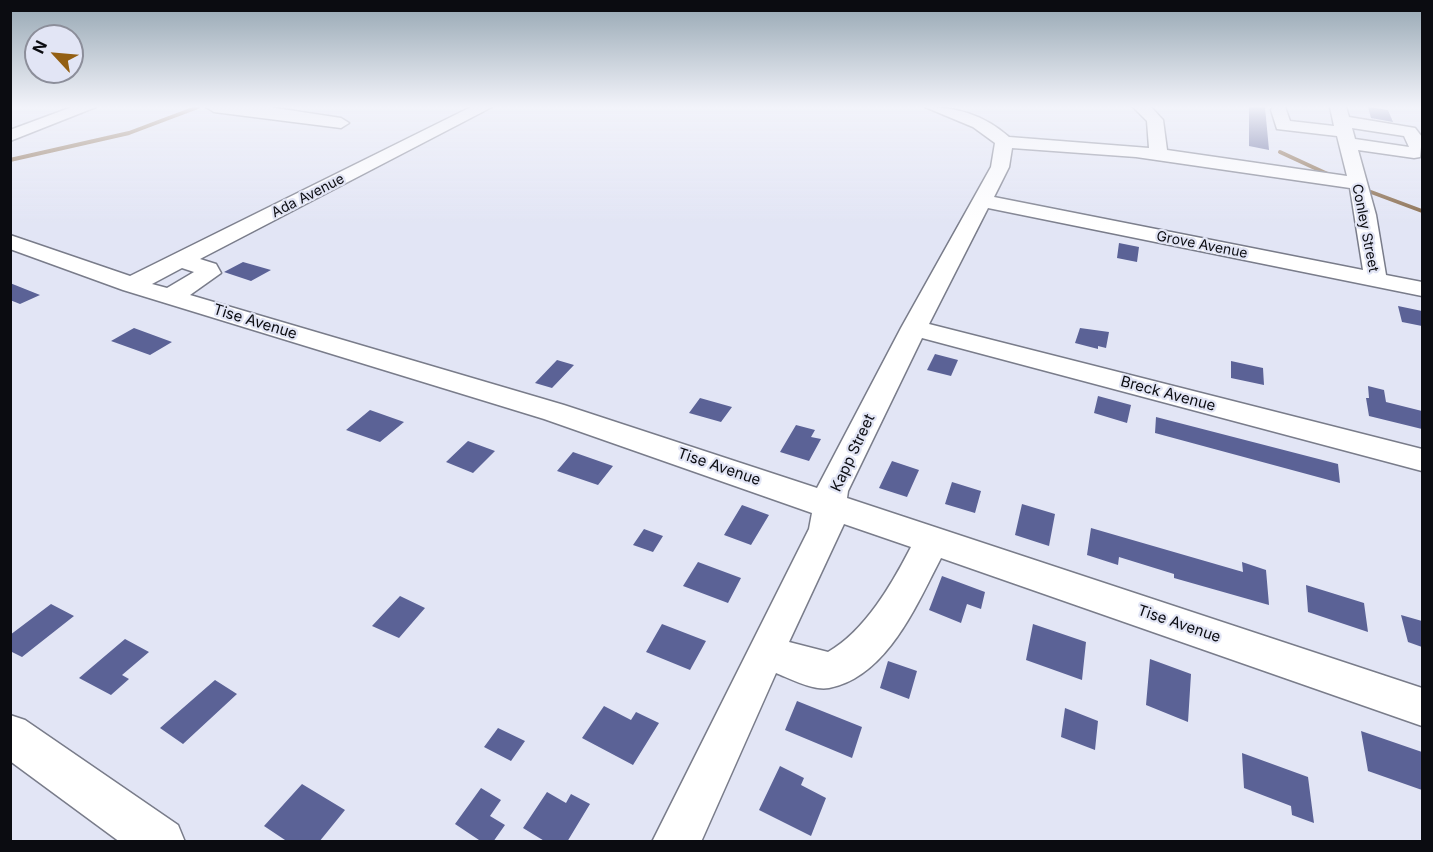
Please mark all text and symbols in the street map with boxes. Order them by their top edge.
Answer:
north arrow [24,24,84,84]
text: N [28,37,51,57]
street label: Ada Avenue [269,171,347,221]
street label: Conley Street [1348,182,1382,274]
street label: Grove Avenue [1155,228,1249,262]
street label: Tise Avenue [211,301,299,343]
street label: Breck Avenue [1119,373,1217,415]
street label: Kapp Street [827,411,879,495]
street label: Tise Avenue [675,444,763,490]
street label: Tise Avenue [1135,601,1223,647]

